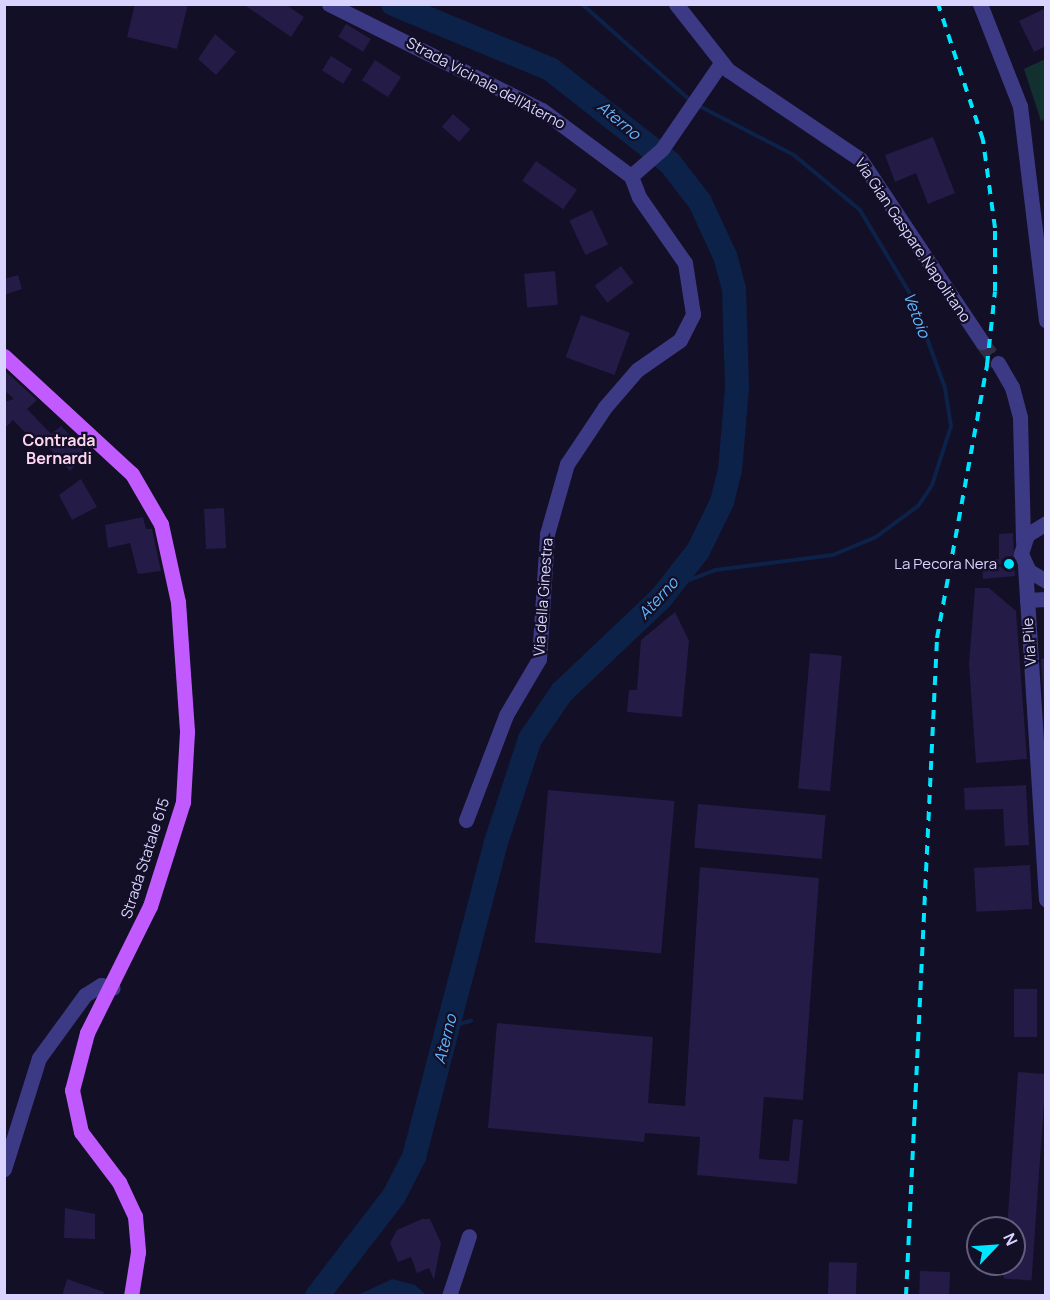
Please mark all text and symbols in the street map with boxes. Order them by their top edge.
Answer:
street label: Strada Vicinale dell'Aterno [403,33,569,133]
water label: Aterno [594,97,644,143]
street label: Via Gian Gaspare Napolitano [851,154,975,326]
water label: Vetoio [900,290,934,340]
district label: Contrada Bernardi [22,430,96,468]
street label: Via della Ginestra [530,537,556,657]
place label: La Pecora Nera [894,555,997,573]
marker: La Pecora Nera [1002,557,1016,571]
water label: Aterno [634,573,682,623]
street label: Via Pile [1018,617,1040,667]
street label: Strada Statale 615 [117,795,173,921]
water label: Aterno [430,1012,460,1066]
north arrow [966,1216,1026,1276]
text: N [998,1229,1023,1249]

